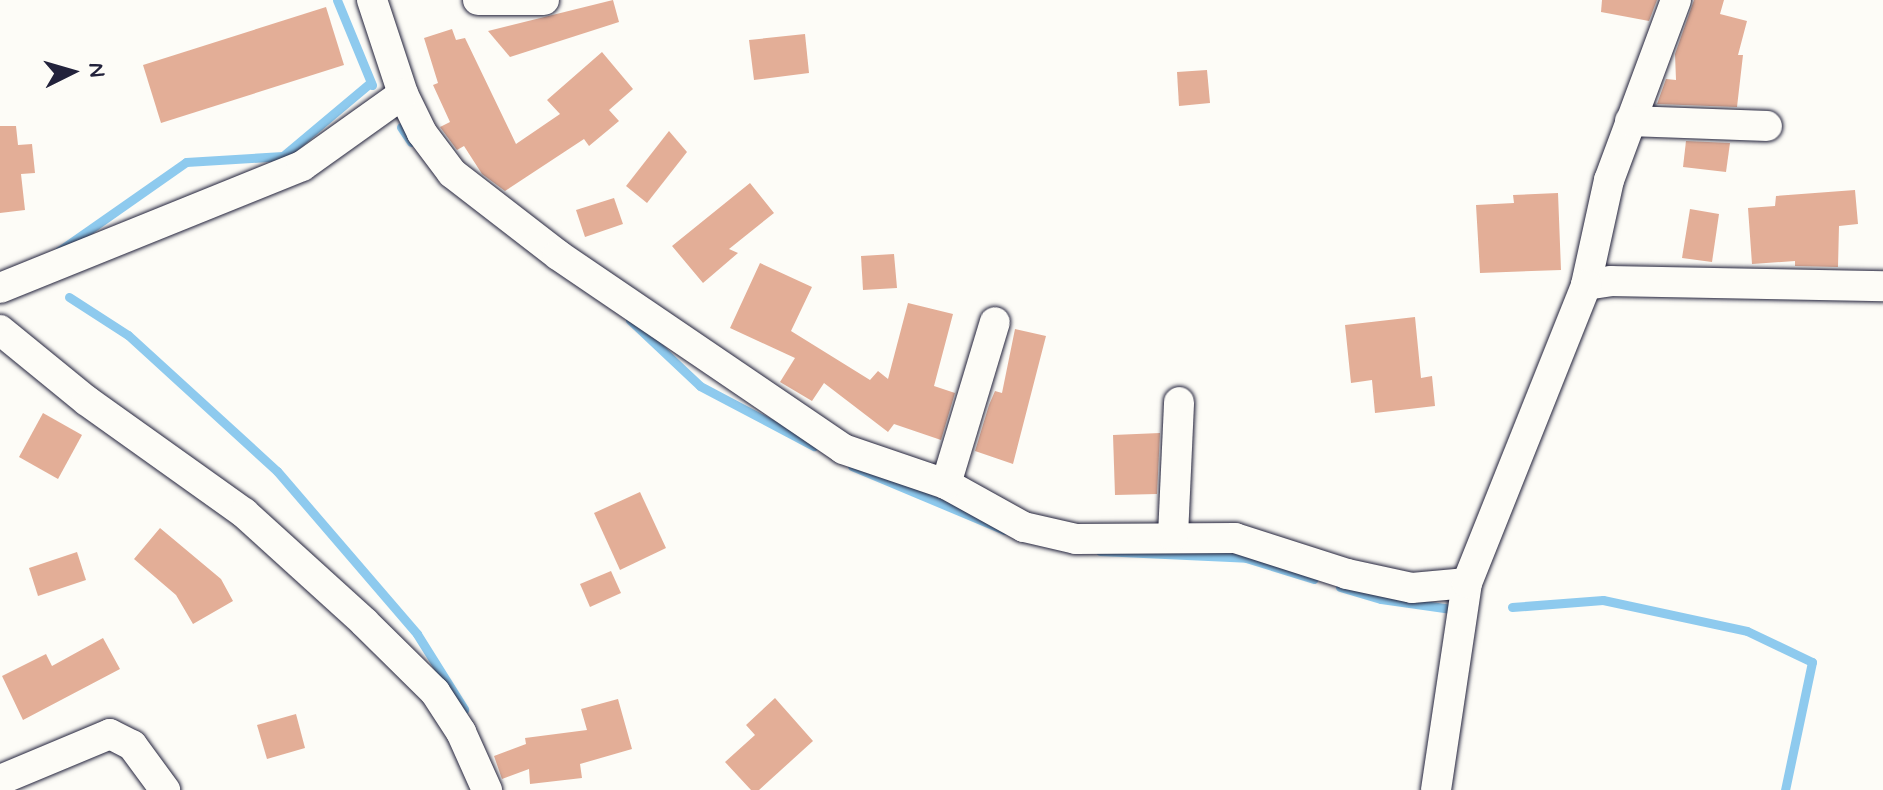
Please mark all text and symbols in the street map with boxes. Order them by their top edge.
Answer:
north arrow [32,32,112,112]
text: N [81,61,110,78]

